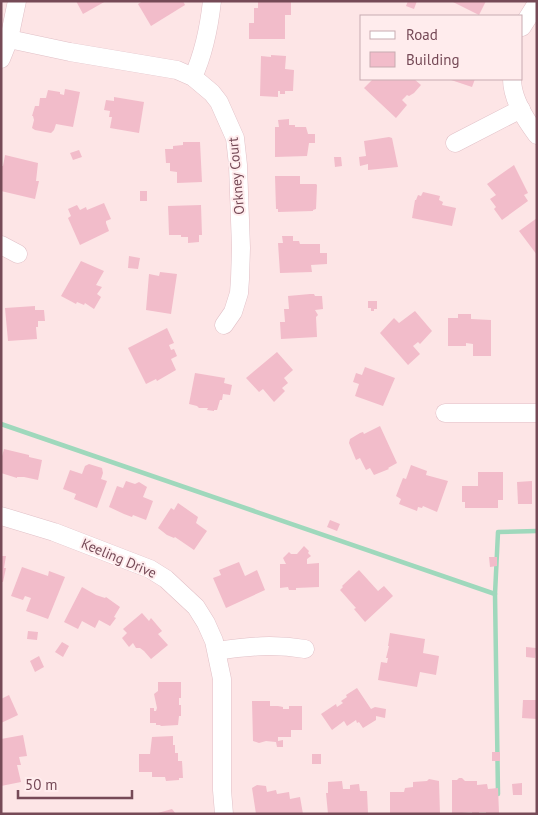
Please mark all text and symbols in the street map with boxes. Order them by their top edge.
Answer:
legend [360,15,523,80]
text: Road [406,25,438,44]
text: Building [406,50,460,69]
street label: Orkney Court [224,136,248,216]
street label: Keeling Drive [79,534,159,582]
scale bar [18,768,131,800]
text: 50 m [25,775,58,794]

